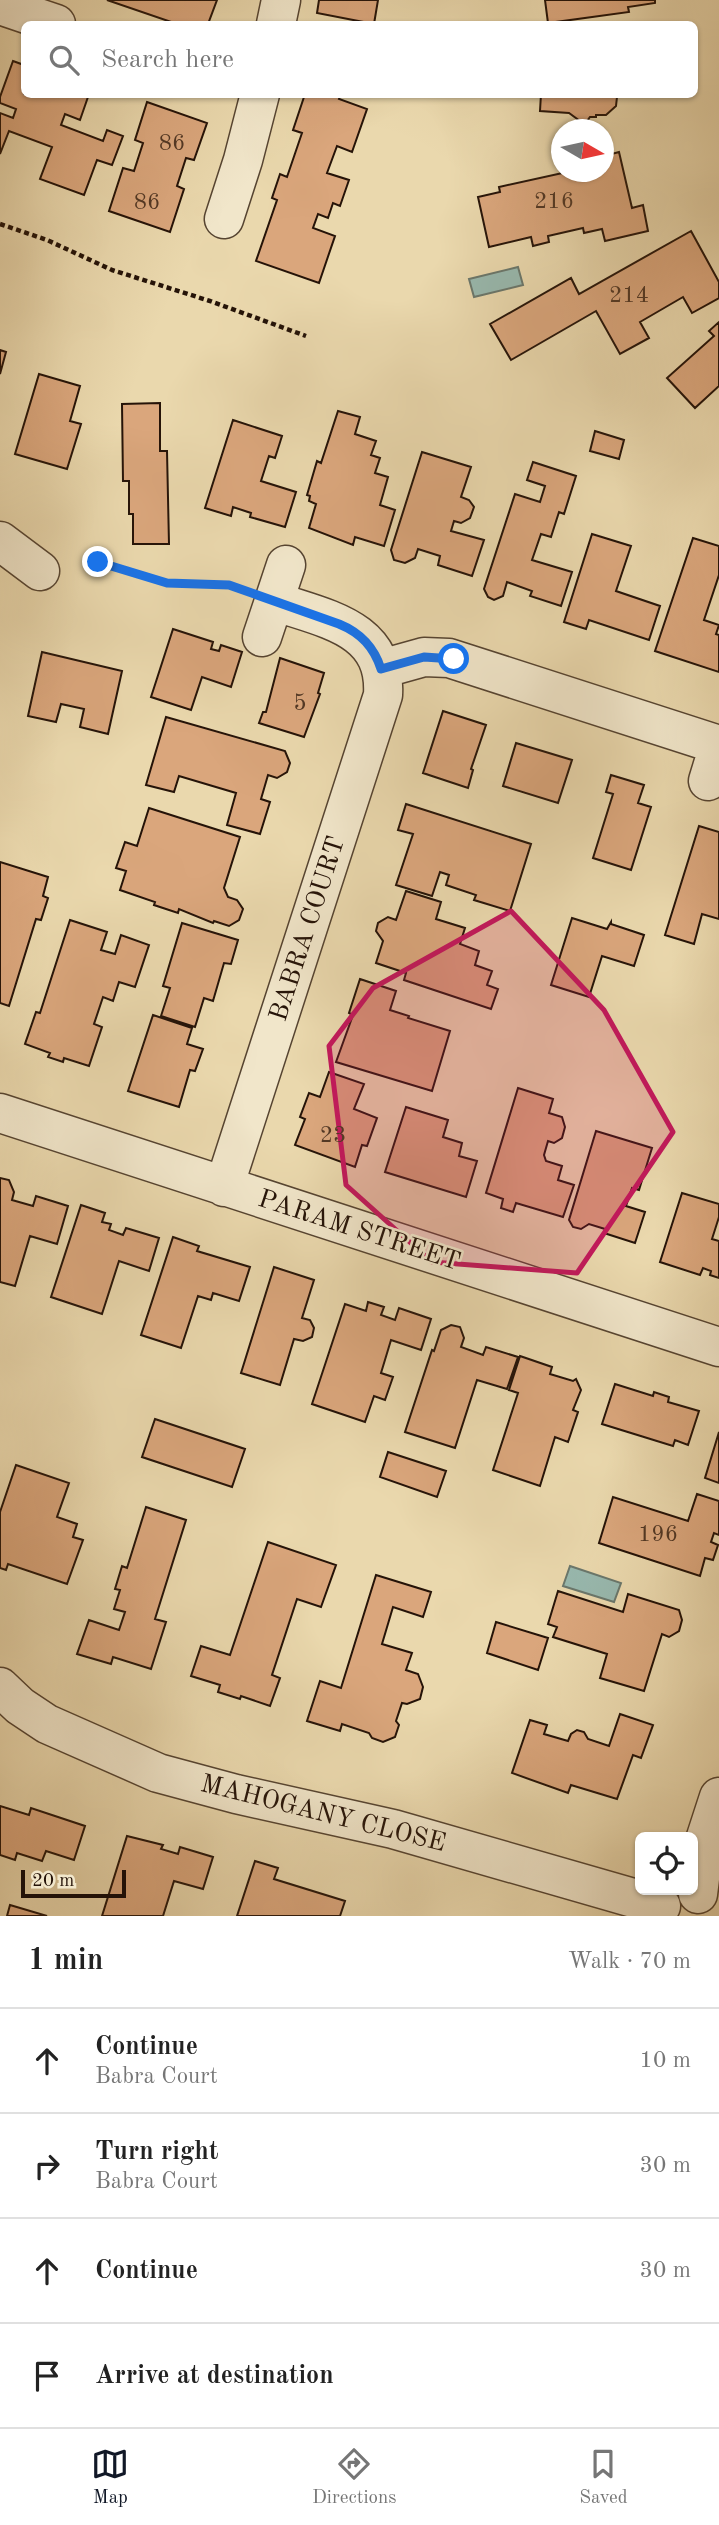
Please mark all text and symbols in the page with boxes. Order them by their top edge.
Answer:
search box [21,21,698,98]
icon: search [45,41,83,79]
text: Search here [101,47,234,73]
north arrow [551,119,614,182]
house number: 86 [159,132,185,155]
house number: 216 [534,190,574,213]
house number: 86 [134,191,160,214]
house number: 214 [609,284,649,307]
route end [82,546,113,577]
route start [438,643,469,674]
house number: 5 [293,692,307,715]
street label: BABRA COURT [266,833,350,1025]
house number: 23 [320,1124,346,1147]
street label: PARAM STREET [255,1186,463,1276]
house number: 196 [638,1523,678,1546]
street label: MAHOGANY CLOSE [198,1771,448,1857]
map controls [635,1832,698,1895]
button: locate [635,1832,698,1895]
scale bar [21,1867,126,1899]
text: 20 m [32,1872,74,1891]
text: 1 min [28,1946,103,1976]
text: Walk · 70 m [568,1950,691,1973]
text: Continue [95,2034,198,2060]
icon: ahead [28,2042,66,2080]
text: 10 m [640,2049,691,2072]
text: Babra Court [95,2065,218,2088]
text: Turn right [95,2139,218,2165]
icon: right [28,2147,66,2185]
text: 30 m [640,2154,691,2177]
text: Babra Court [95,2170,218,2193]
icon: ahead [28,2252,66,2290]
text: Continue [95,2258,198,2284]
text: 30 m [640,2259,691,2282]
icon: arrive [28,2357,66,2395]
text: Arrive at destination [95,2363,334,2389]
tab: Map [91,2445,129,2510]
tab: Directions [312,2445,397,2510]
tab: Saved [579,2445,628,2510]

